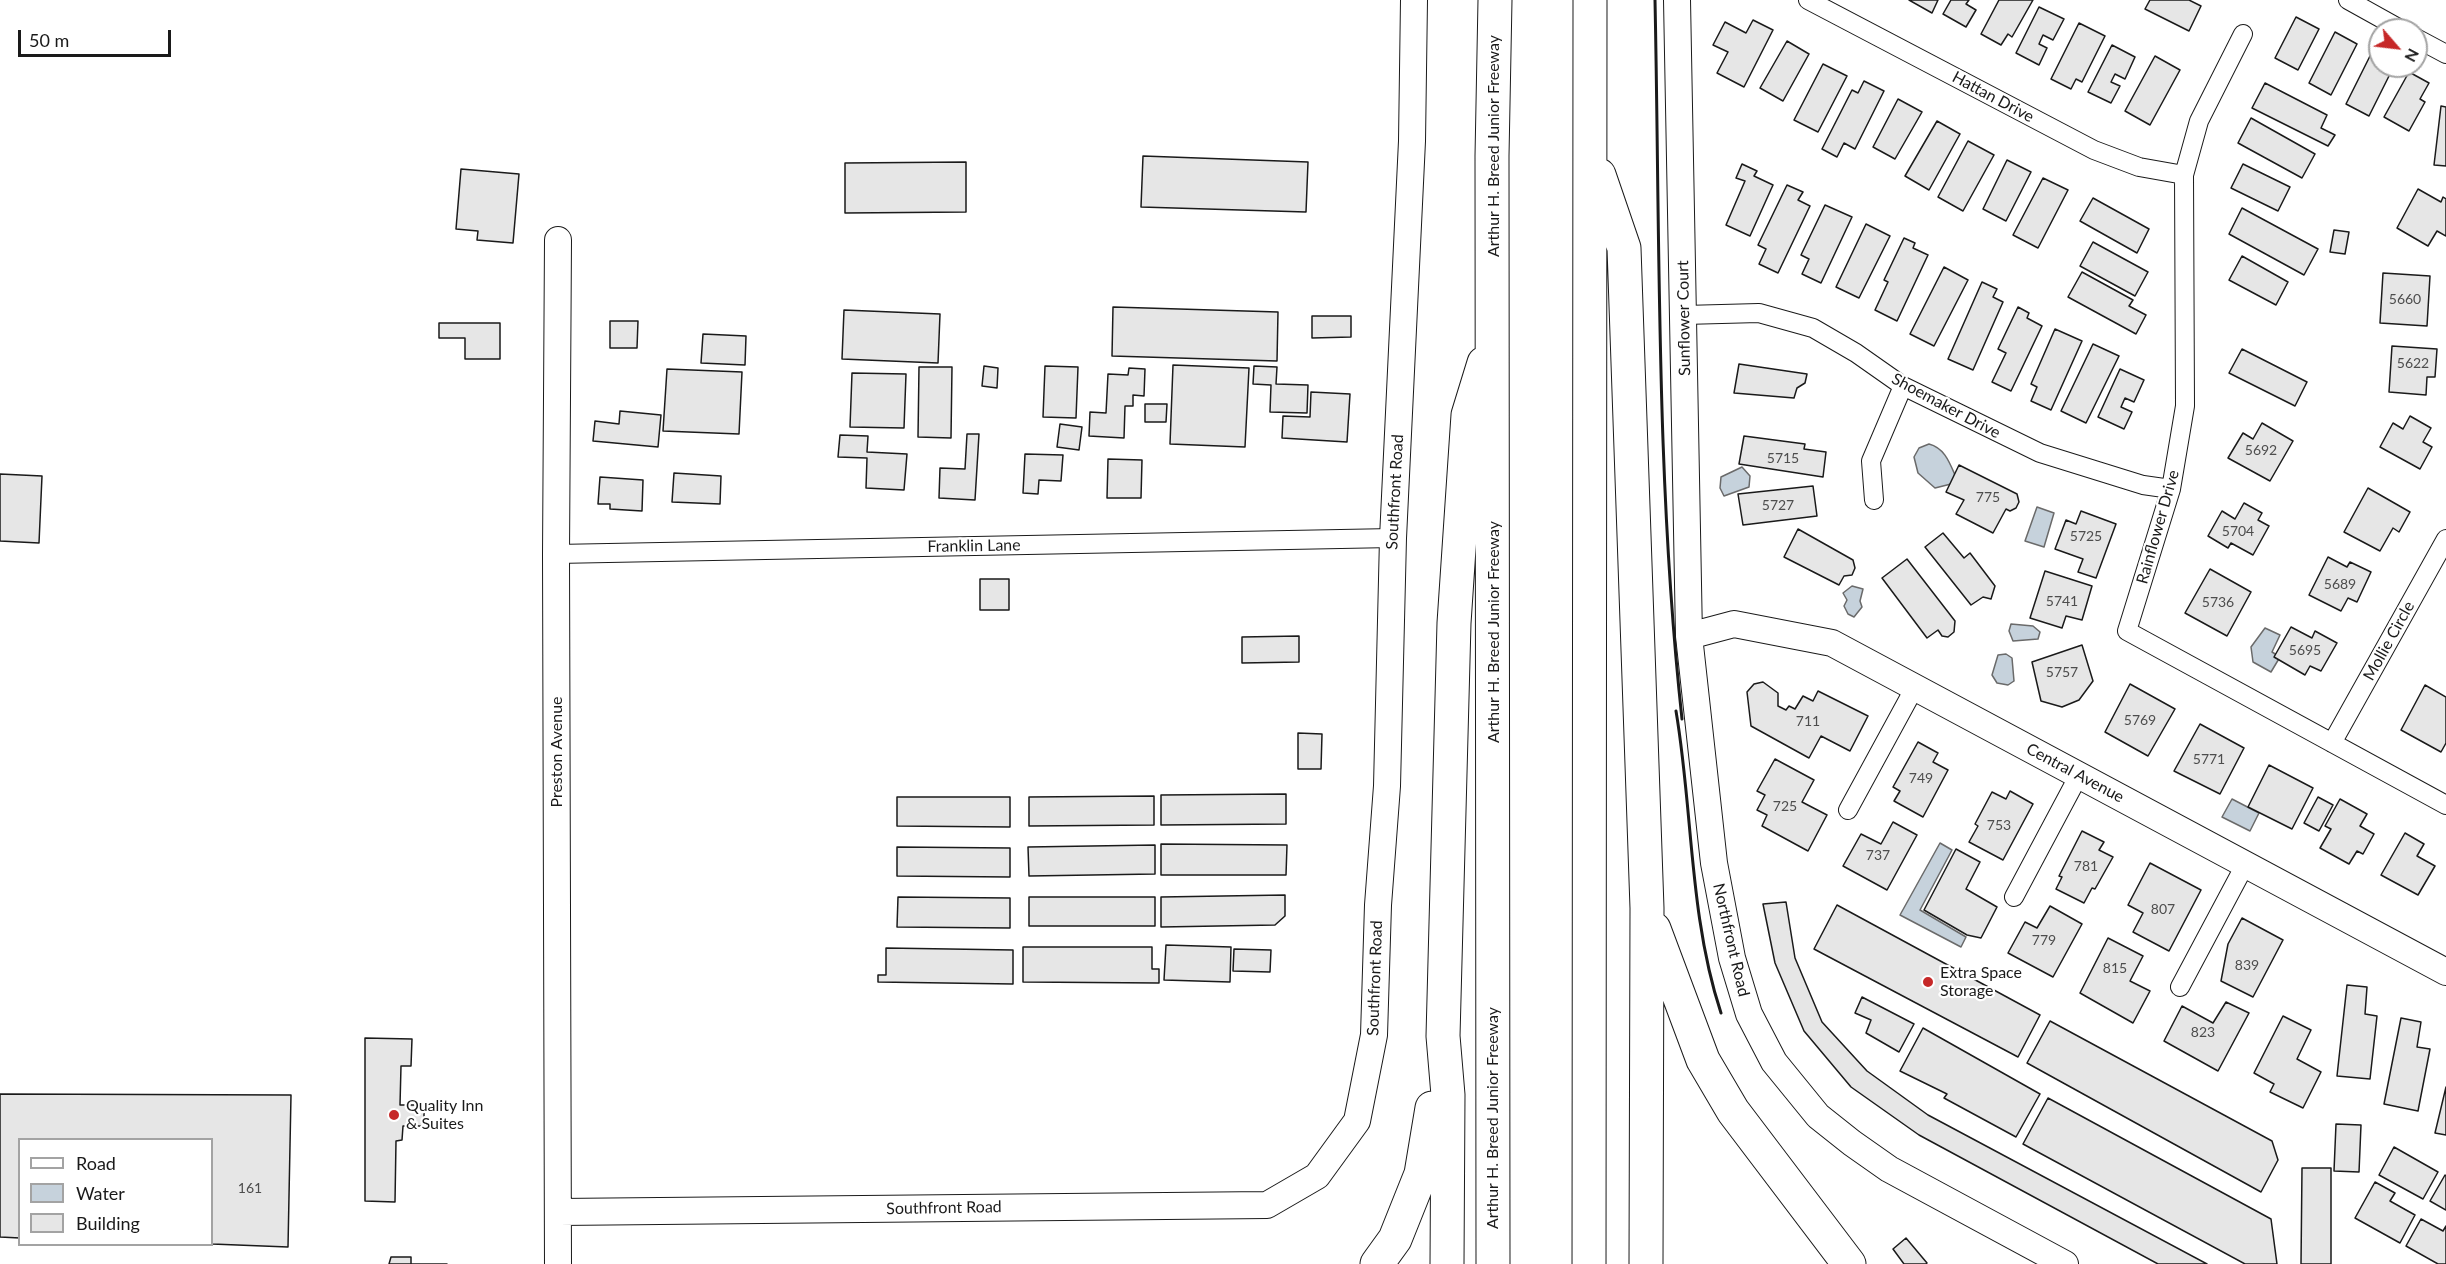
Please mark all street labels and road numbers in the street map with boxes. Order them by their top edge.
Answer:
street label: Arthur H. Breed Junior Freeway [1484,35,1504,257]
street label: Hattan Drive [1949,67,2037,127]
street label: Sunflower Court [1673,260,1695,376]
street label: Shoemaker Drive [1888,369,2004,443]
street label: Southfront Road [1382,434,1408,550]
street label: Rainflower Drive [2133,468,2183,586]
street label: Arthur H. Breed Junior Freeway [1484,521,1504,743]
street label: Franklin Lane [927,536,1021,556]
street label: Mollie Circle [2359,598,2419,684]
street label: Preston Avenue [547,696,567,808]
street label: Central Avenue [2023,739,2127,807]
street label: Northfront Road [1709,881,1753,999]
street label: Southfront Road [1363,920,1387,1036]
street label: Arthur H. Breed Junior Freeway [1483,1007,1503,1229]
street label: Southfront Road [886,1197,1002,1219]

